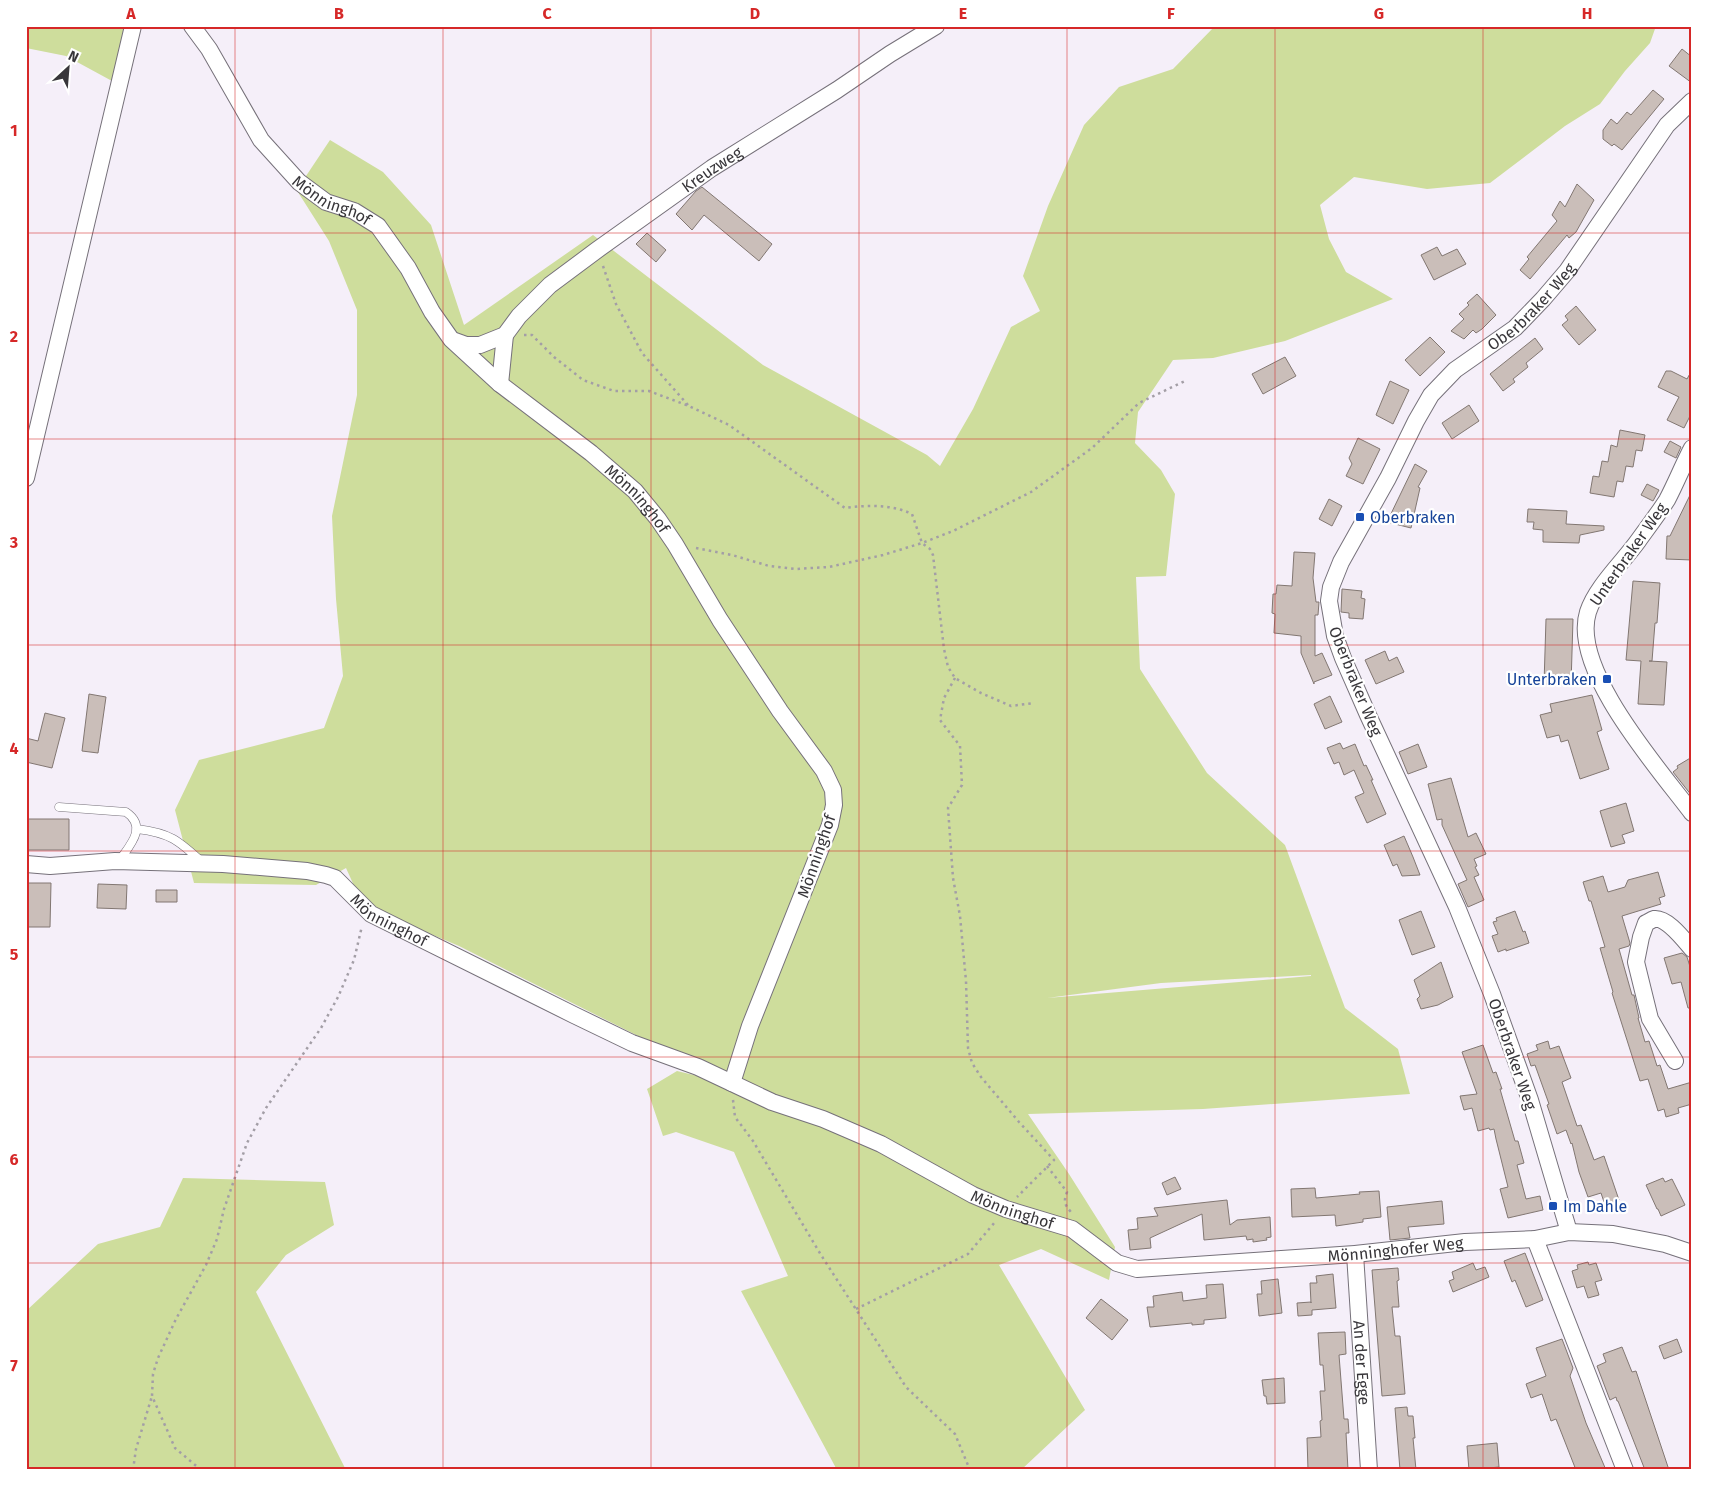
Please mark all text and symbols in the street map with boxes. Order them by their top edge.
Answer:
text: A [125,4,136,23]
text: B [334,4,344,23]
text: C [542,4,552,23]
text: D [750,4,760,23]
text: E [959,4,967,23]
text: F [1167,4,1175,23]
text: G [1374,4,1384,23]
text: H [1582,4,1592,23]
north arrow [42,42,92,92]
text: N [66,47,81,66]
text: 1 [10,121,18,140]
street label: Kreuzweg [678,142,746,197]
street label: Mönninghof [289,171,376,230]
street label: Oberbraker Weg [1484,259,1580,354]
text: 2 [10,327,18,346]
street label: Mönninghof [601,460,674,538]
street label: Unterbraker Weg [1586,499,1671,610]
place label: Oberbraken [1370,508,1455,527]
marker: Oberbraken [1354,511,1366,523]
text: 3 [9,533,18,552]
street label: Oberbraker Weg [1325,624,1386,739]
place label: Unterbraken [1507,670,1597,689]
marker: Unterbraken [1601,673,1613,685]
text: 4 [9,739,19,758]
street label: Mönninghof [793,810,840,900]
street label: Mönninghof [346,890,432,951]
text: 5 [10,945,19,964]
street label: Oberbraker Weg [1485,996,1541,1113]
text: 6 [9,1150,19,1169]
street label: Mönninghof [968,1186,1058,1234]
place label: Im Dahle [1563,1197,1627,1216]
marker: Im Dahle [1547,1200,1559,1212]
street label: Mönninghofer Weg [1327,1233,1465,1266]
street label: An der Egge [1349,1320,1374,1406]
text: 7 [10,1356,18,1375]

